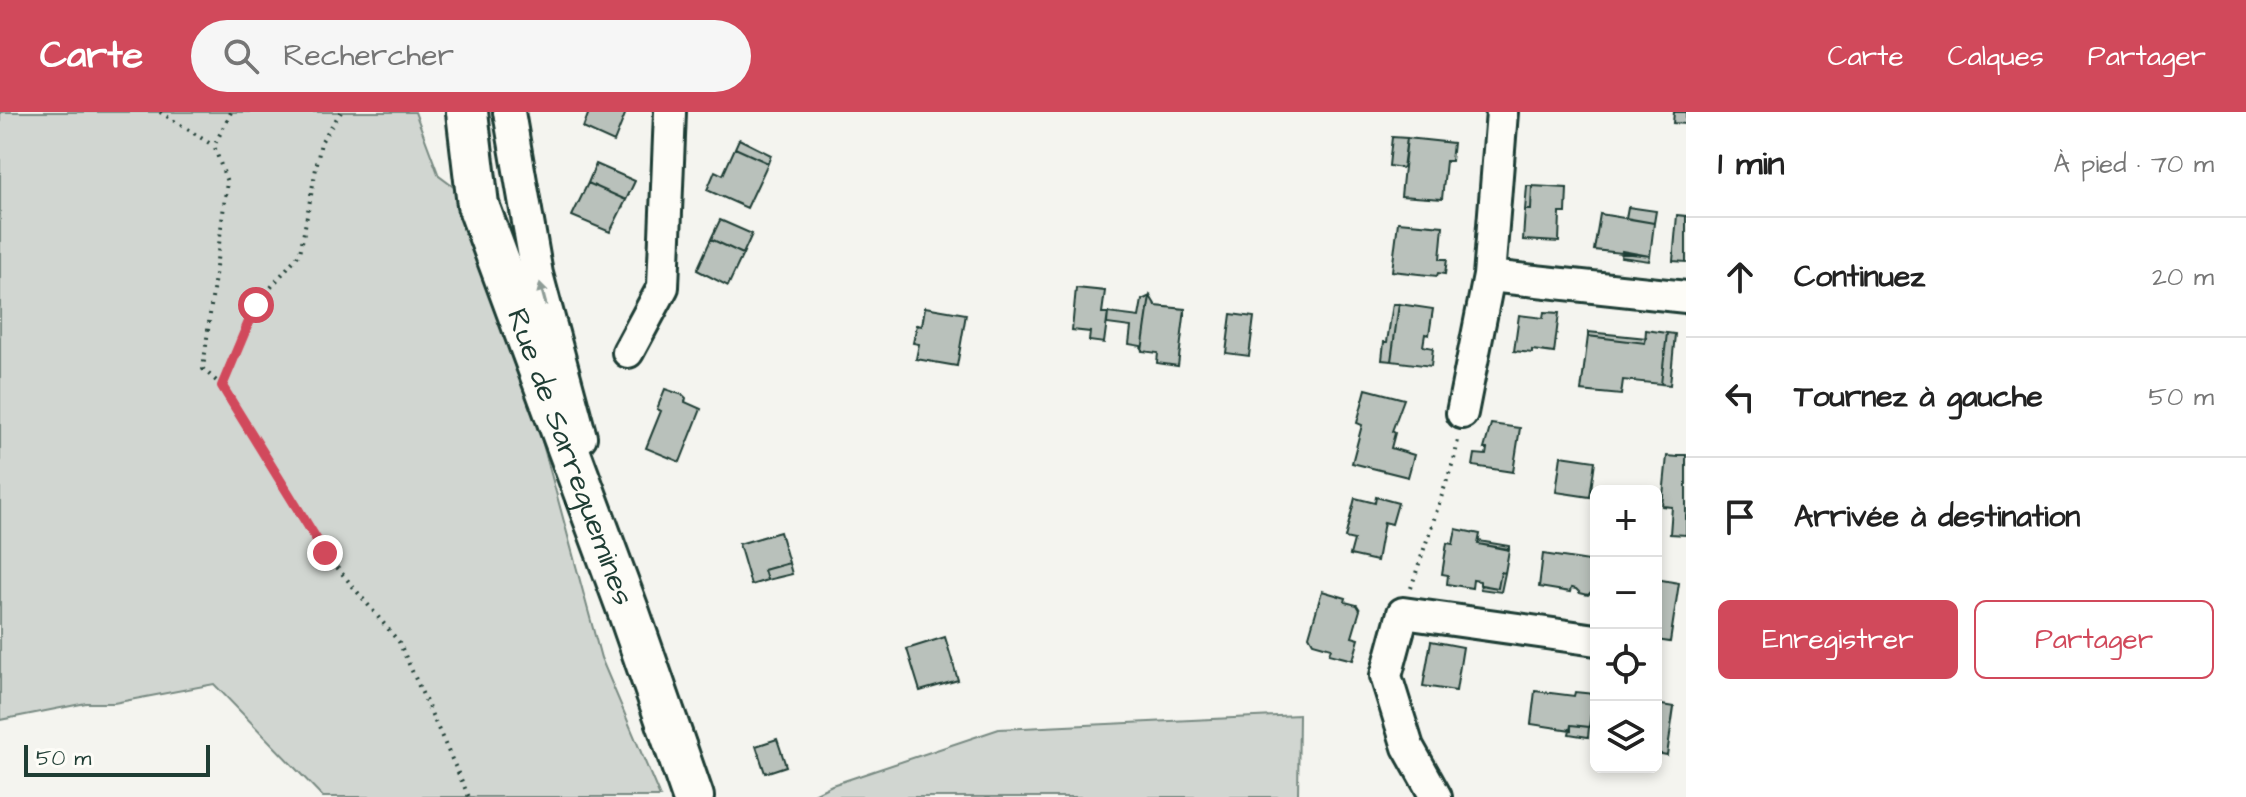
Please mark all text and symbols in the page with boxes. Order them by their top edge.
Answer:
search box [191,20,751,92]
text: Carte [40,30,143,82]
icon: search [219,34,263,78]
text: Rechercher [283,35,454,77]
text: Carte [1828,37,1904,76]
text: Calques [1948,37,2044,76]
text: Partager [2088,37,2206,76]
text: 1 min [1718,140,1785,188]
text: À pied · 70 m [2054,146,2214,182]
icon: ahead [1718,255,1762,299]
text: Continuez [1794,256,1925,298]
text: 20 m [2152,259,2214,295]
one-way arrow [536,282,548,307]
route start [238,287,274,323]
street label: Rue de Sarreguemines [496,303,644,611]
icon: left [1718,375,1762,419]
text: Tournez à gauche [1794,376,2043,418]
text: 50 m [2149,379,2214,415]
map controls [1590,485,1662,773]
button: + [1590,485,1662,557]
icon: arrive [1718,495,1762,539]
text: Arrivée à destination [1794,496,2080,538]
route end [307,535,343,571]
button: − [1590,557,1662,629]
button: Enregistrer [1718,600,1958,679]
button: Partager [1974,600,2214,679]
button: locate [1590,629,1662,701]
button: layers [1590,701,1662,773]
scale bar [24,741,210,777]
text: 50 m [36,743,91,774]

